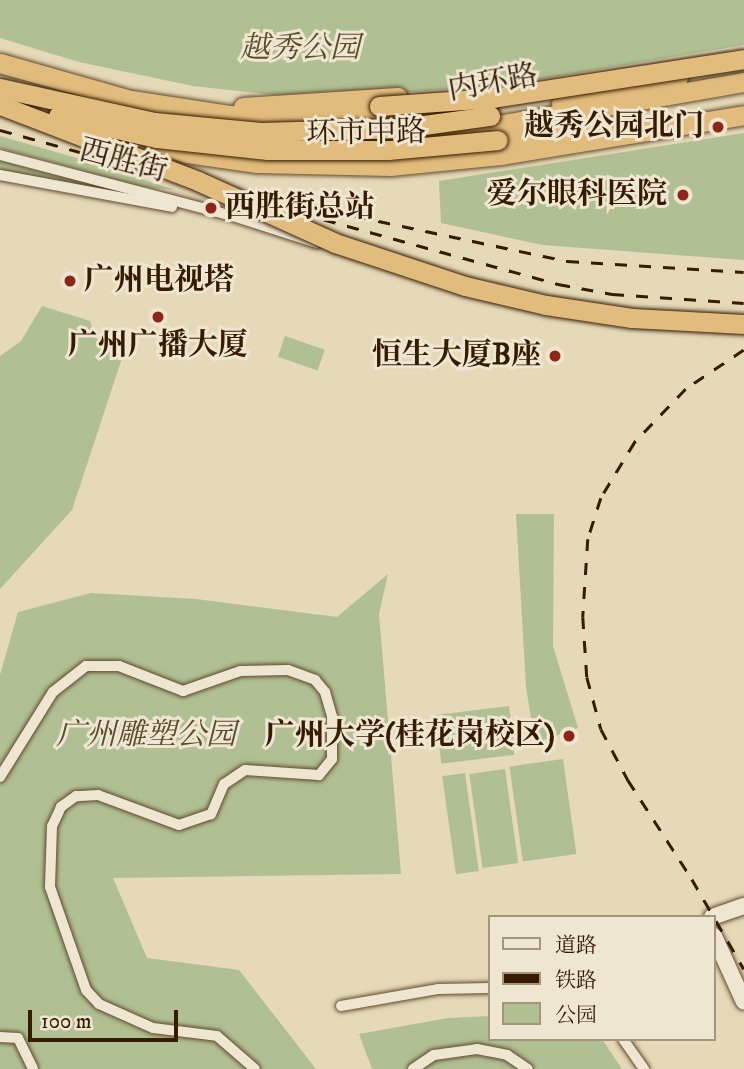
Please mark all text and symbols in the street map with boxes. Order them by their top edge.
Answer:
park label: 越秀公园 [240,31,360,67]
street label: 内环路 [446,58,540,110]
place label: 越秀公园北门 [524,109,704,145]
street label: 环市中路 [306,115,426,153]
marker: 越秀公园北门 [710,119,726,135]
street label: 西胜街 [75,133,171,191]
place label: 爱尔眼科医院 [487,177,667,213]
marker: 爱尔眼科医院 [673,185,693,205]
place label: 西胜街总站 [225,190,375,226]
marker: 西胜街总站 [203,200,219,216]
place label: 广州电视塔 [84,263,234,299]
marker: 广州电视塔 [62,273,78,289]
marker: 广州广播大厦 [150,309,166,325]
place label: 广州广播大厦 [68,328,248,364]
place label: 恒生大厦B座 [372,338,541,374]
marker: 恒生大厦B座 [547,348,563,364]
park label: 广州雕塑公园 [56,718,236,754]
place label: 广州大学(桂花岗校区) [265,718,555,754]
marker: 广州大学(桂花岗校区) [561,728,577,744]
legend [489,915,716,1041]
text: 道路 [555,933,597,959]
text: 铁路 [555,968,597,994]
scale bar [32,996,182,1040]
text: 公园 [555,1003,597,1029]
text: 100 m [41,1009,92,1035]

